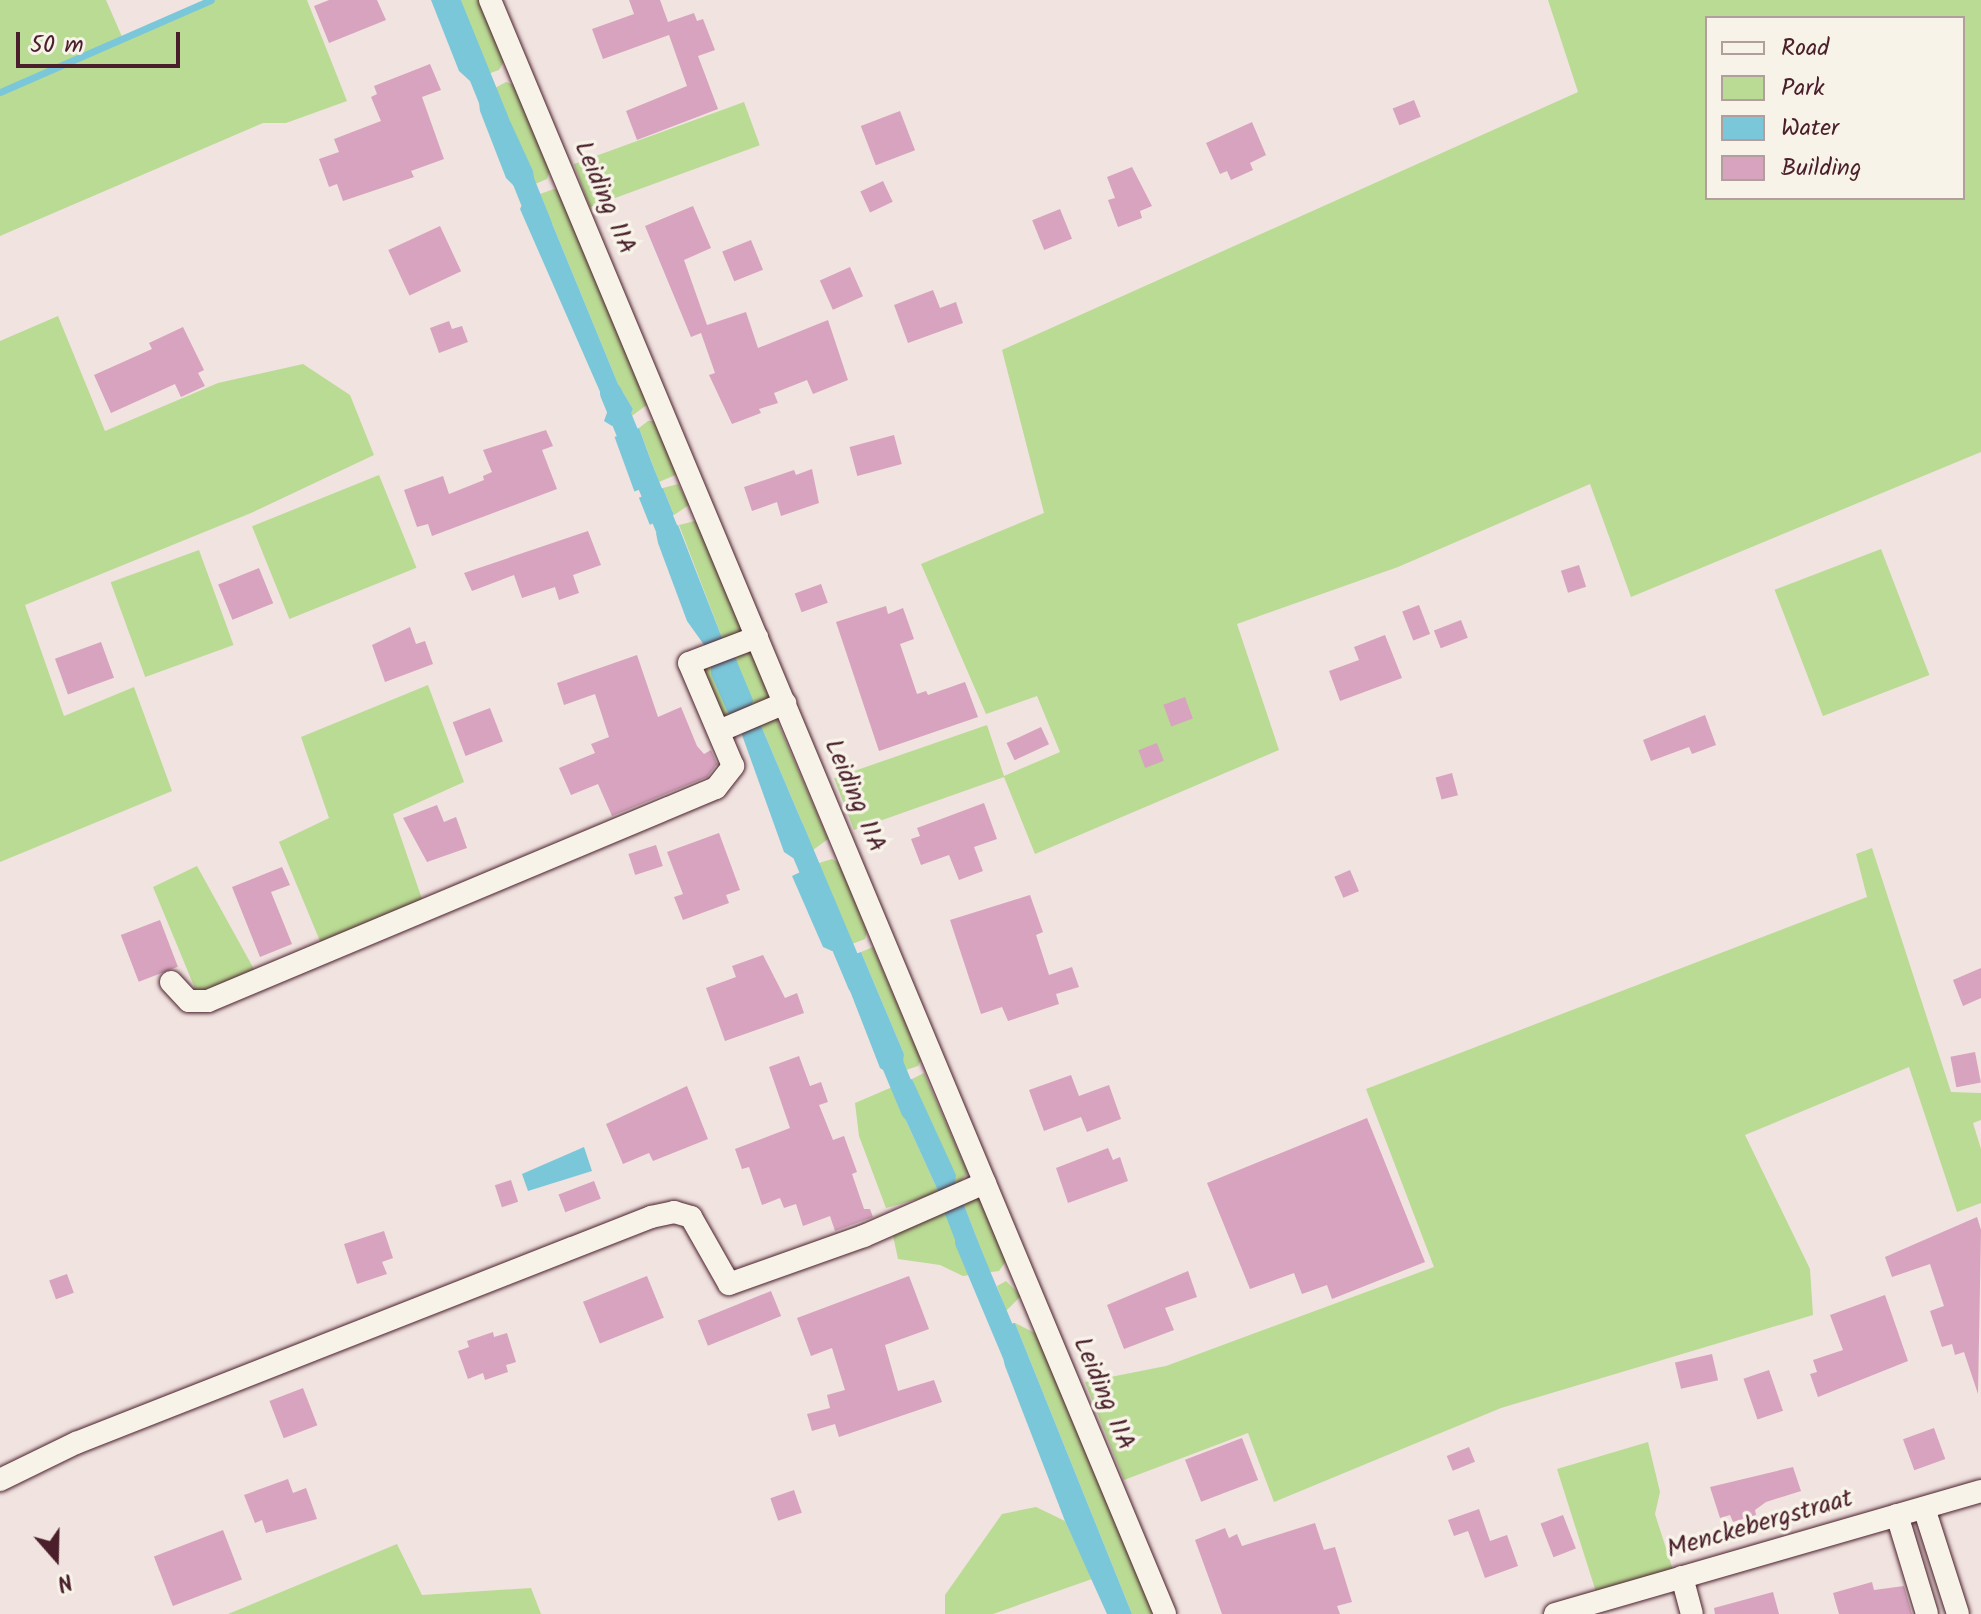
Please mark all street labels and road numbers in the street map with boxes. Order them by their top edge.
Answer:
street label: Leiding 11A [566,137,642,259]
street label: Leiding 11A [816,735,892,857]
street label: Leiding 11A [1065,1333,1141,1455]
street label: Menckebergstraat [1663,1484,1857,1566]

